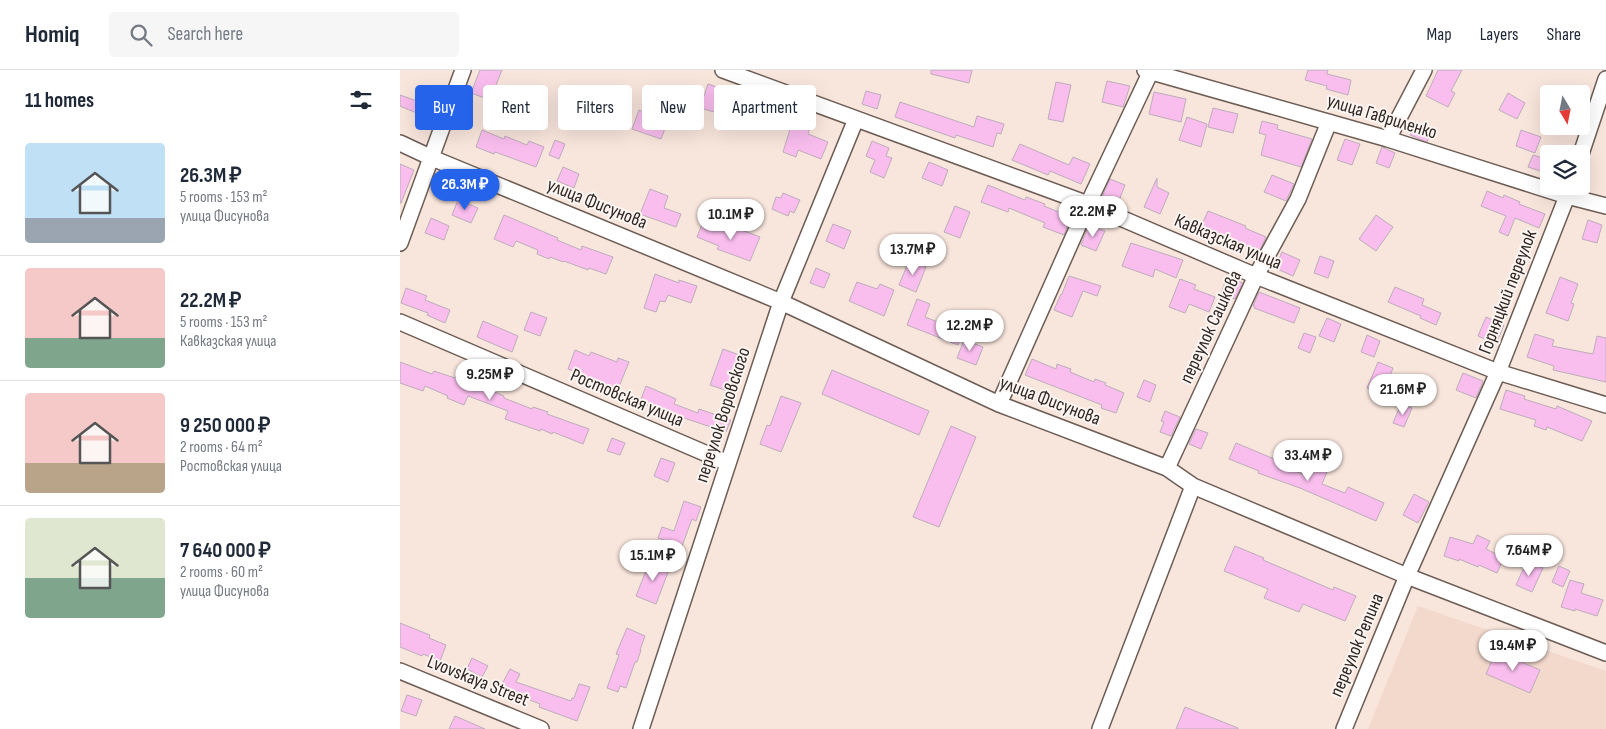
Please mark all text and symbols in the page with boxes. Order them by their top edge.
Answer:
search box [109,12,459,57]
text: Homiq [25,20,79,49]
icon: search [127,21,155,49]
text: Search here [167,23,243,46]
text: Map [1427,24,1452,45]
text: Layers [1480,24,1519,45]
text: Share [1547,24,1581,45]
chip: Buy [415,85,473,130]
chip: Rent [483,85,548,130]
chip: Filters [558,85,632,130]
chip: New [642,85,704,130]
chip: Apartment [714,85,816,130]
north arrow [1540,85,1590,135]
map controls [1540,85,1590,195]
icon: filters [347,86,375,114]
text: 11 homes [25,88,94,113]
street label: улица Гавриленко [1324,89,1440,145]
button: layers [1540,145,1590,195]
icon: home [65,163,125,223]
text: 26.3M ₽ [180,163,242,188]
pin: 26.3M ₽ [419,168,511,211]
street label: улица Фисунова [544,174,650,234]
text: 26.3M ₽ [441,175,489,194]
text: 5 rooms · 153 m² [180,188,267,207]
pin: 22.2M ₽ [1047,196,1139,238]
pin: 10.1M ₽ [685,198,777,241]
text: 22.2M ₽ [1070,202,1116,221]
text: 10.1M ₽ [708,205,754,224]
text: улица Фисунова [180,207,269,226]
street label: Кавказская улица [1171,209,1285,275]
street label: Горняцкий переулок [1474,226,1543,357]
pin: 13.7M ₽ [867,234,959,276]
text: 13.7M ₽ [890,240,936,259]
street label: переулок Сашкова [1175,267,1247,387]
icon: home [65,288,125,348]
text: 22.2M ₽ [180,288,242,313]
pin: 12.2M ₽ [924,310,1016,352]
text: 5 rooms · 153 m² [180,313,267,332]
text: 12.2M ₽ [947,316,993,335]
text: Кавказская улица [180,332,276,351]
street label: переулок Воровского [690,345,756,485]
pin: 9.25M ₽ [444,358,536,401]
street label: Ростовская улица [567,364,687,432]
text: 9.25M ₽ [466,365,514,384]
street label: улица Фисунова [996,371,1104,431]
pin: 21.6M ₽ [1357,374,1449,416]
text: 21.6M ₽ [1380,380,1426,399]
icon: home [65,413,125,473]
text: 9 250 000 ₽ [180,413,270,438]
text: 2 rooms · 64 m² [180,438,263,457]
pin: 33.4M ₽ [1262,440,1354,482]
text: 33.4M ₽ [1284,446,1332,465]
text: Ростовская улица [180,457,282,476]
pin: 7.64M ₽ [1483,534,1575,577]
icon: home [65,538,125,598]
text: 7 640 000 ₽ [180,538,271,563]
pin: 15.1M ₽ [607,540,699,582]
text: 7.64M ₽ [1506,541,1552,560]
text: 15.1M ₽ [630,546,676,565]
text: 2 rooms · 60 m² [180,563,263,582]
text: улица Фисунова [180,582,269,601]
street label: переулок Репина [1325,590,1389,700]
pin: 19.4M ₽ [1467,630,1559,672]
text: 19.4M ₽ [1490,636,1536,655]
street label: Lvovskaya Street [424,650,532,712]

